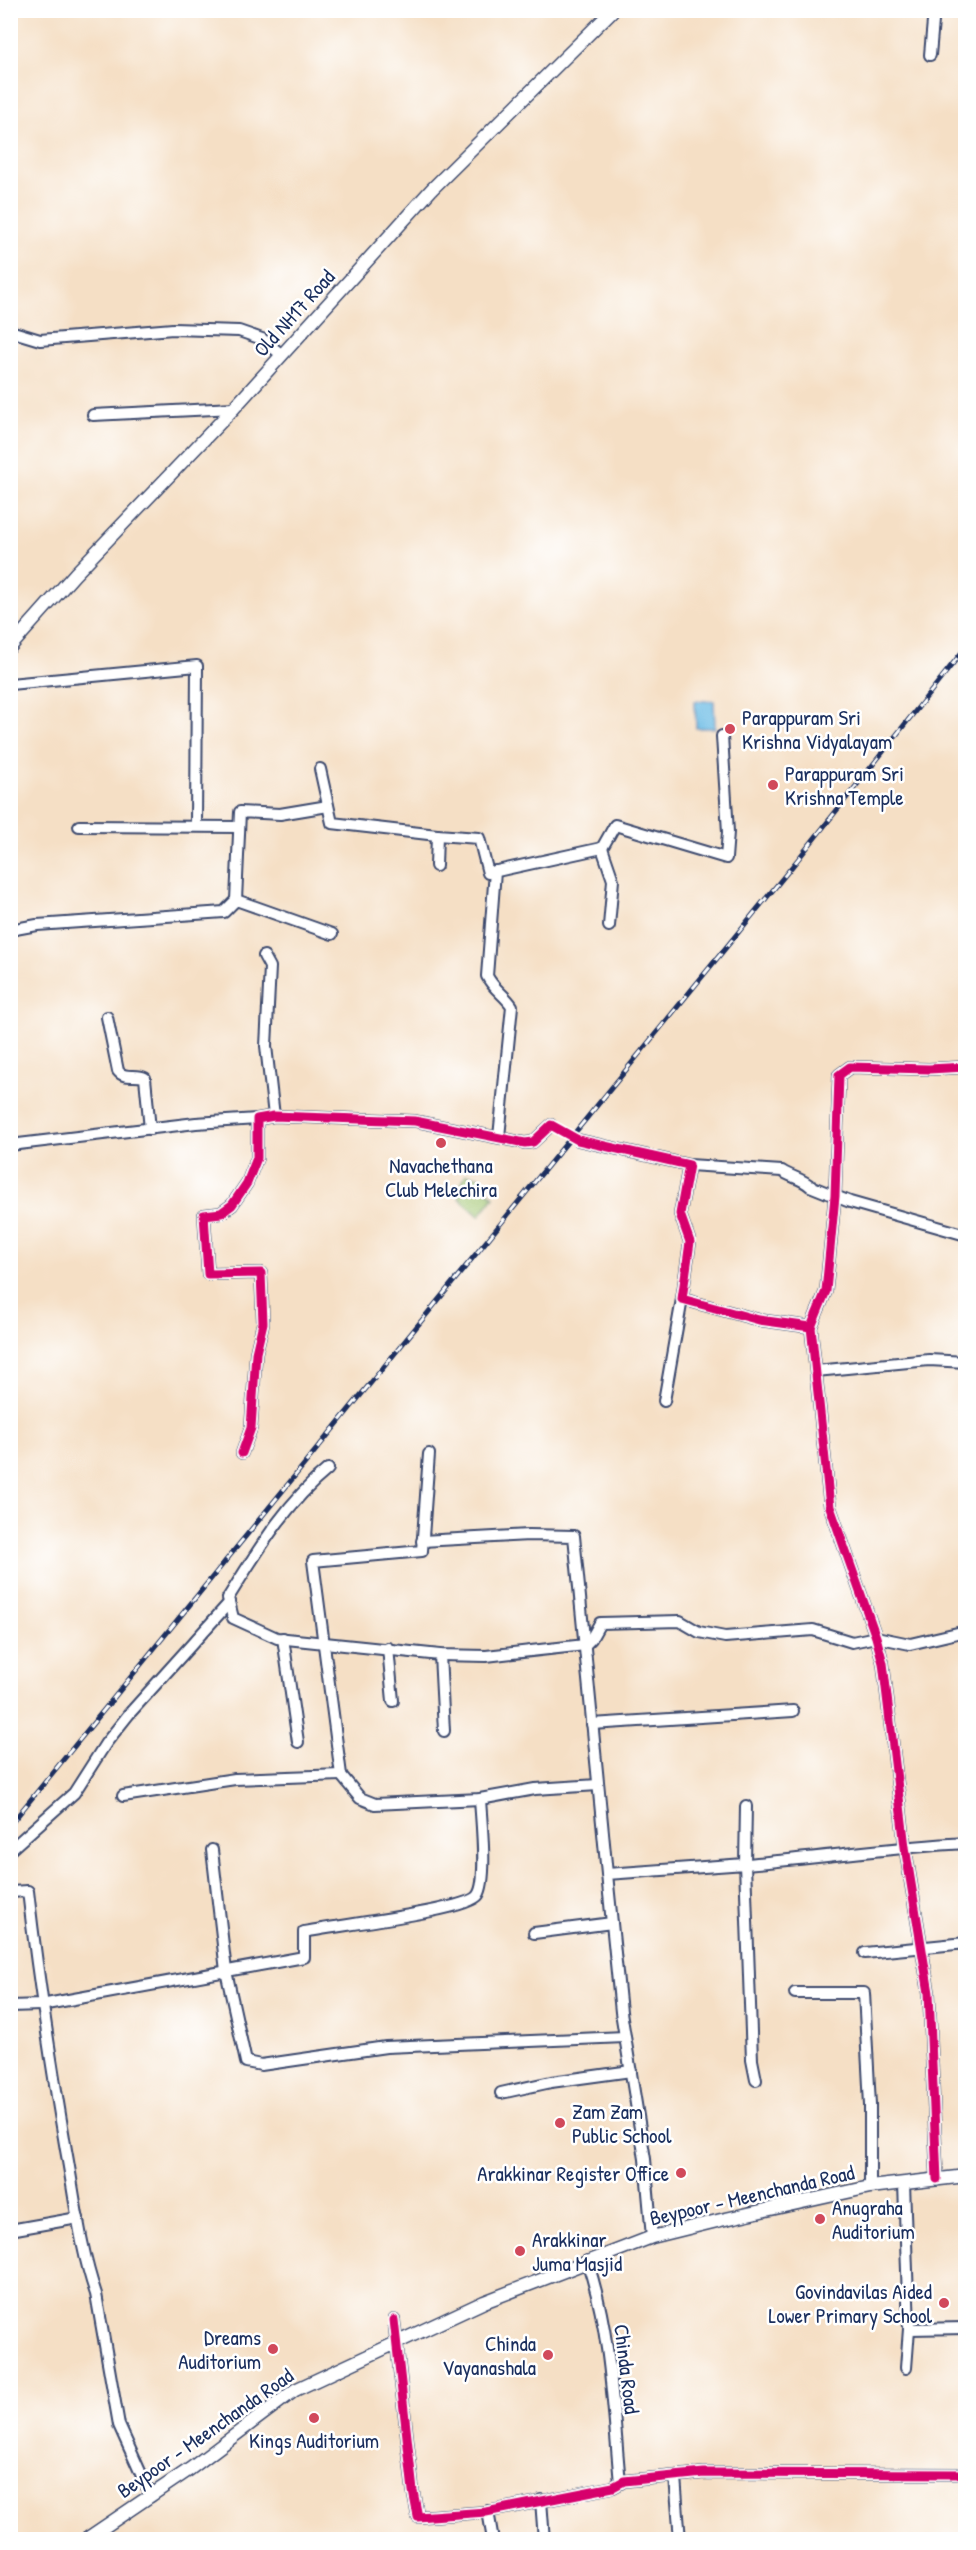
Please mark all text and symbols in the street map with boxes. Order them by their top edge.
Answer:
street label: Old NH17 Road [247,263,341,363]
place label: Parappuram Sri Krishna Vidyalayam [742,703,892,756]
marker: Parappuram Sri Krishna Vidyalayam [723,722,737,736]
place label: Parappuram Sri Krishna Temple [785,759,904,812]
marker: Parappuram Sri Krishna Temple [766,778,780,792]
marker: Navachethana Club Melechira [434,1136,448,1150]
place label: Navachethana Club Melechira [385,1151,497,1204]
place label: Zam Zam Public School [572,2097,672,2150]
marker: Zam Zam Public School [553,2116,567,2130]
street label: Beypoor - Meenchanda Road [647,2157,857,2233]
place label: Arakkinar Register Office [477,2159,669,2188]
marker: Arakkinar Register Office [674,2166,688,2180]
place label: Anugraha Auditorium [832,2193,915,2246]
marker: Anugraha Auditorium [813,2212,827,2226]
place label: Arakkinar Juma Masjid [532,2225,622,2278]
marker: Arakkinar Juma Masjid [513,2244,527,2258]
place label: Govindavilas Aided Lower Primary School [768,2277,932,2330]
marker: Govindavilas Aided Lower Primary School [937,2296,951,2310]
street label: Chinda Road [607,2322,647,2416]
place label: Dreams Auditorium [178,2323,261,2376]
place label: Chinda Vayanashala [442,2329,536,2382]
marker: Dreams Auditorium [266,2342,280,2356]
marker: Chinda Vayanashala [541,2348,555,2362]
street label: Beypoor - Meenchanda Road [111,2361,299,2505]
marker: Kings Auditorium [307,2411,321,2425]
place label: Kings Auditorium [249,2426,379,2455]

